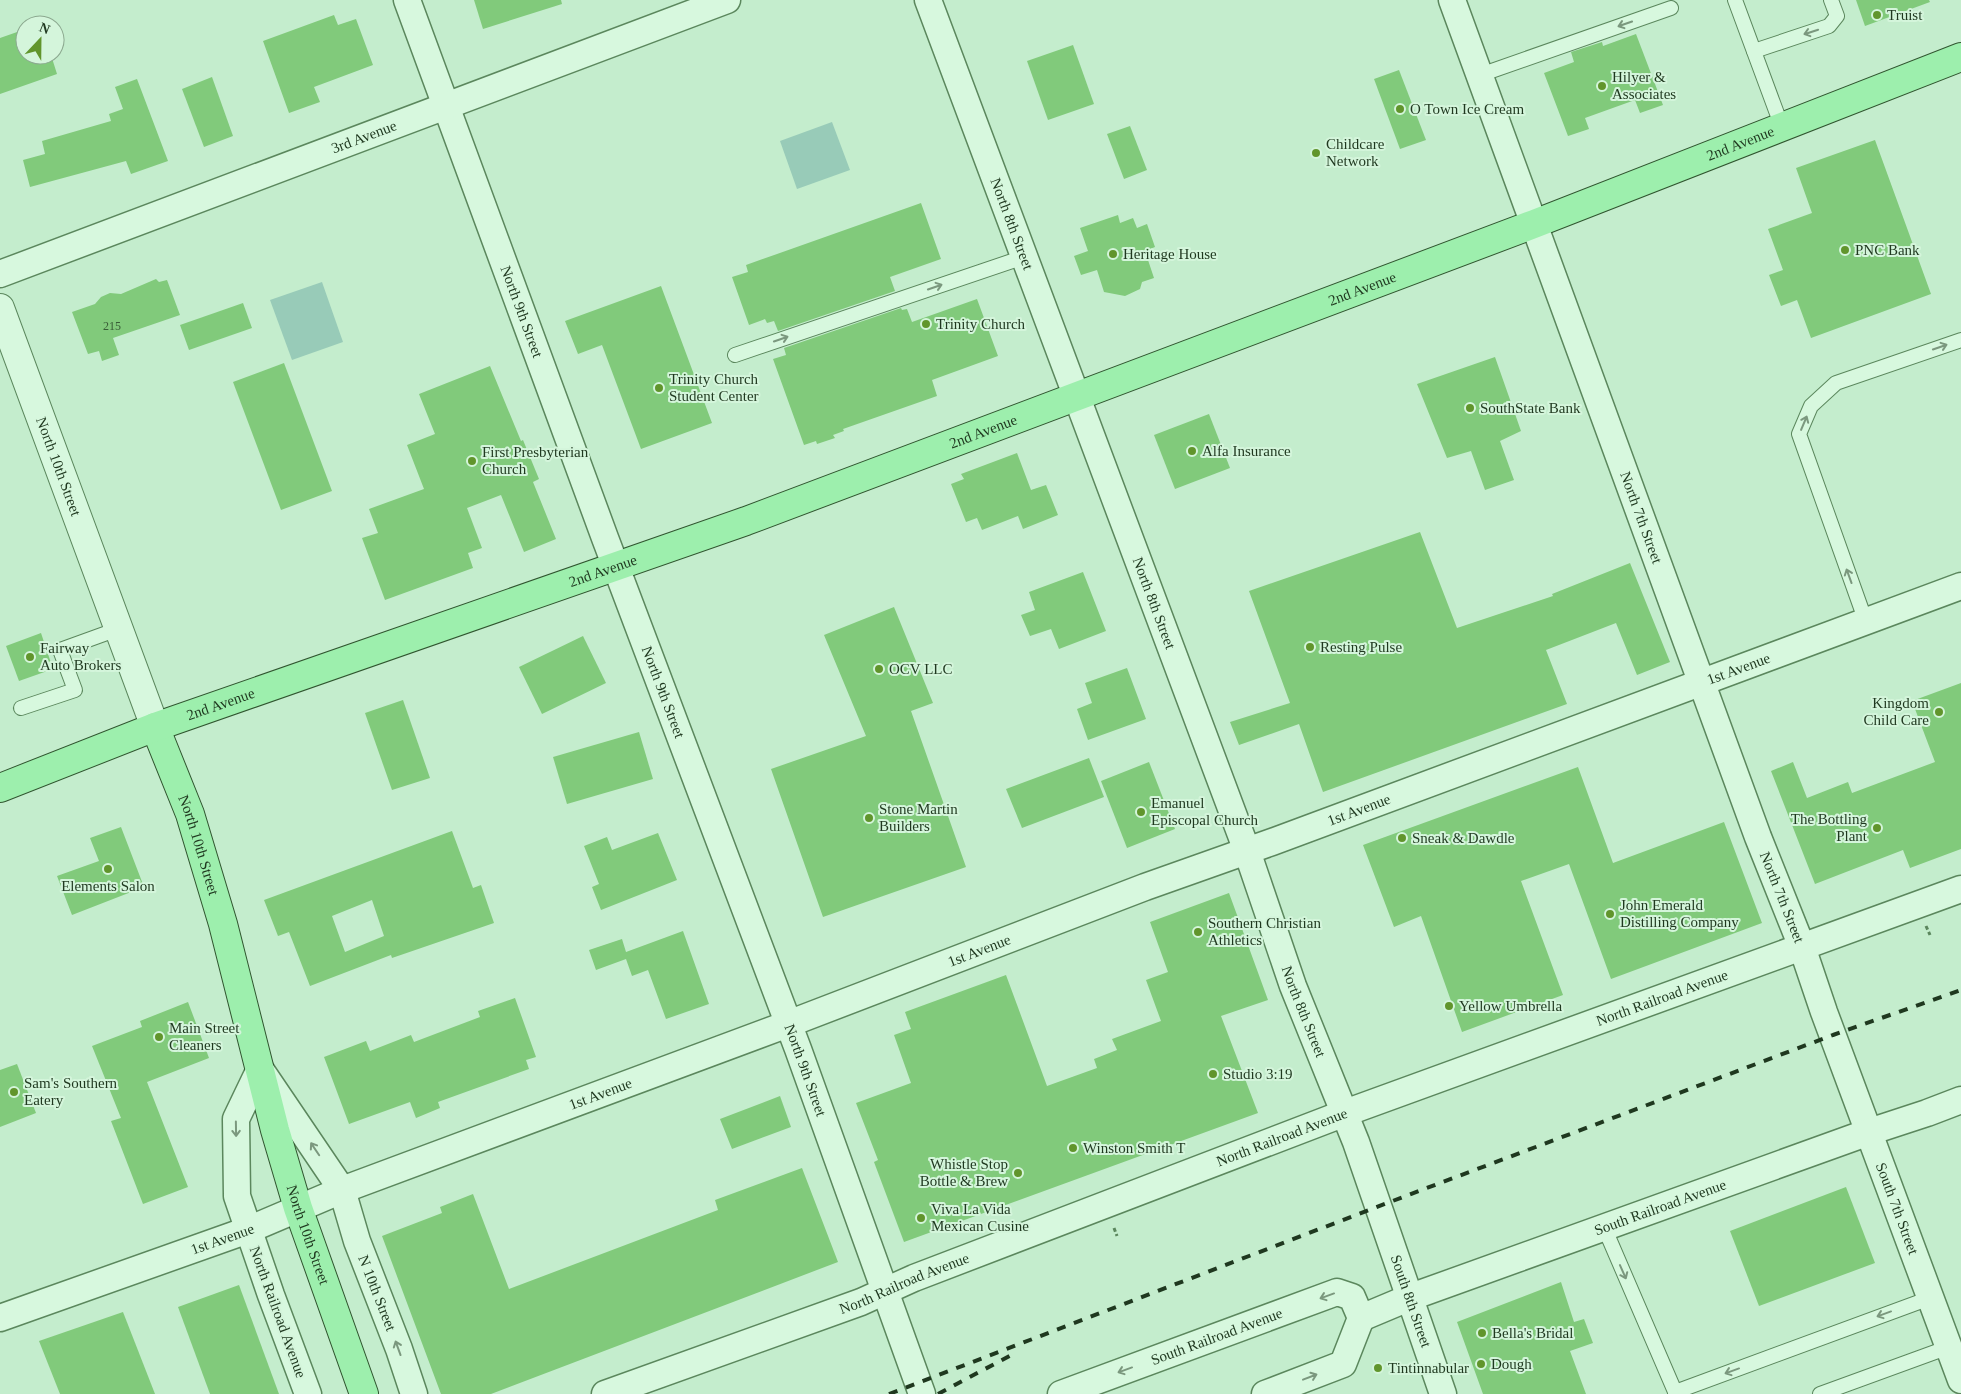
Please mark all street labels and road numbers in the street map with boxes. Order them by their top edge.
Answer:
street label: 3rd Avenue [329,117,399,156]
street label: 2nd Avenue [1704,123,1777,164]
street label: North 8th Street [987,176,1037,273]
street label: North 9th Street [497,263,546,360]
street label: 2nd Avenue [1326,269,1399,309]
street label: 2nd Avenue [947,411,1020,452]
street label: North 10th Street [33,415,85,519]
street label: North 7th Street [1617,469,1666,566]
street label: 2nd Avenue [567,551,639,590]
street label: North 8th Street [1130,555,1179,652]
street label: North 9th Street [639,644,688,741]
street label: 1st Avenue [1705,650,1773,688]
street label: 2nd Avenue [184,685,257,723]
street label: 1st Avenue [1325,791,1393,829]
street label: North 10th Street [175,793,222,898]
street label: North 7th Street [1757,849,1808,946]
street label: 1st Avenue [946,931,1013,970]
street label: North 8th Street [1279,964,1329,1060]
street label: North Railroad Avenue [1594,966,1730,1029]
street label: North 9th Street [781,1022,830,1119]
street label: 1st Avenue [567,1075,634,1113]
street label: North Railroad Avenue [1214,1105,1350,1170]
street label: South 7th Street [1873,1160,1922,1257]
street label: South Railroad Avenue [1592,1176,1728,1238]
street label: North 10th Street [284,1183,333,1288]
street label: 1st Avenue [189,1220,257,1258]
street label: North Railroad Avenue [247,1244,309,1380]
street label: North Railroad Avenue [837,1250,972,1317]
street label: N 10th Street [355,1253,400,1334]
street label: South 8th Street [1388,1253,1435,1350]
street label: South Railroad Avenue [1149,1305,1285,1368]

